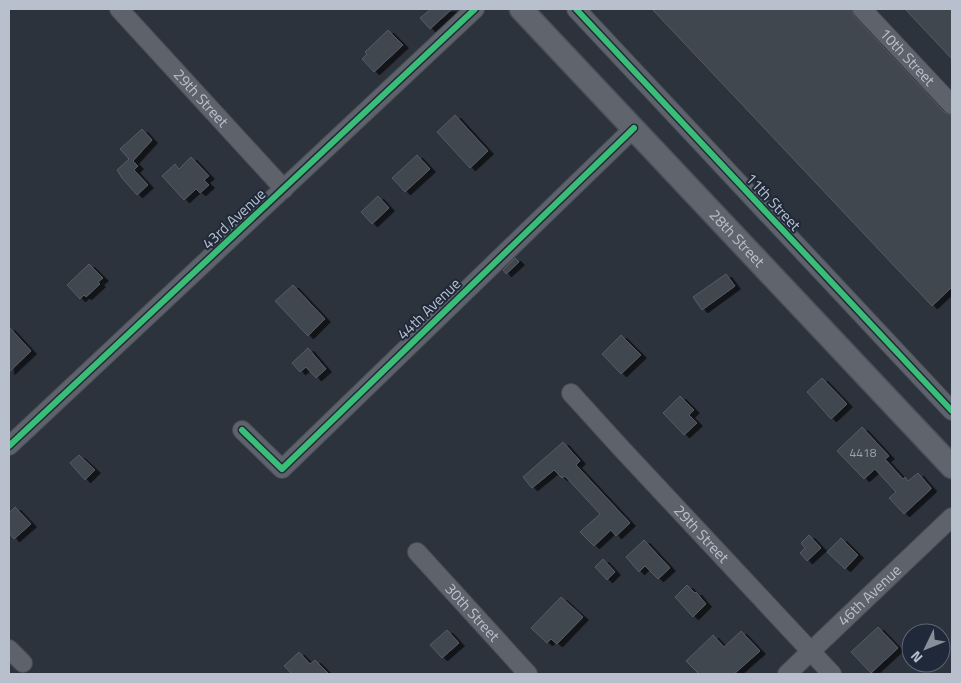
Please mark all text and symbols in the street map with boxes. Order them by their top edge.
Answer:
street label: 10th Street [874,23,941,92]
street label: 29th Street [168,63,234,133]
street label: 11th Street [740,167,807,236]
street label: 43rd Avenue [197,183,271,254]
street label: 28th Street [704,204,771,273]
street label: 44th Avenue [392,272,466,345]
house number: 4418 [850,443,877,462]
street label: 29th Street [669,499,735,568]
street label: 46th Avenue [832,559,906,631]
street label: 30th Street [440,578,506,647]
north arrow [901,623,951,673]
text: N [905,646,927,668]

